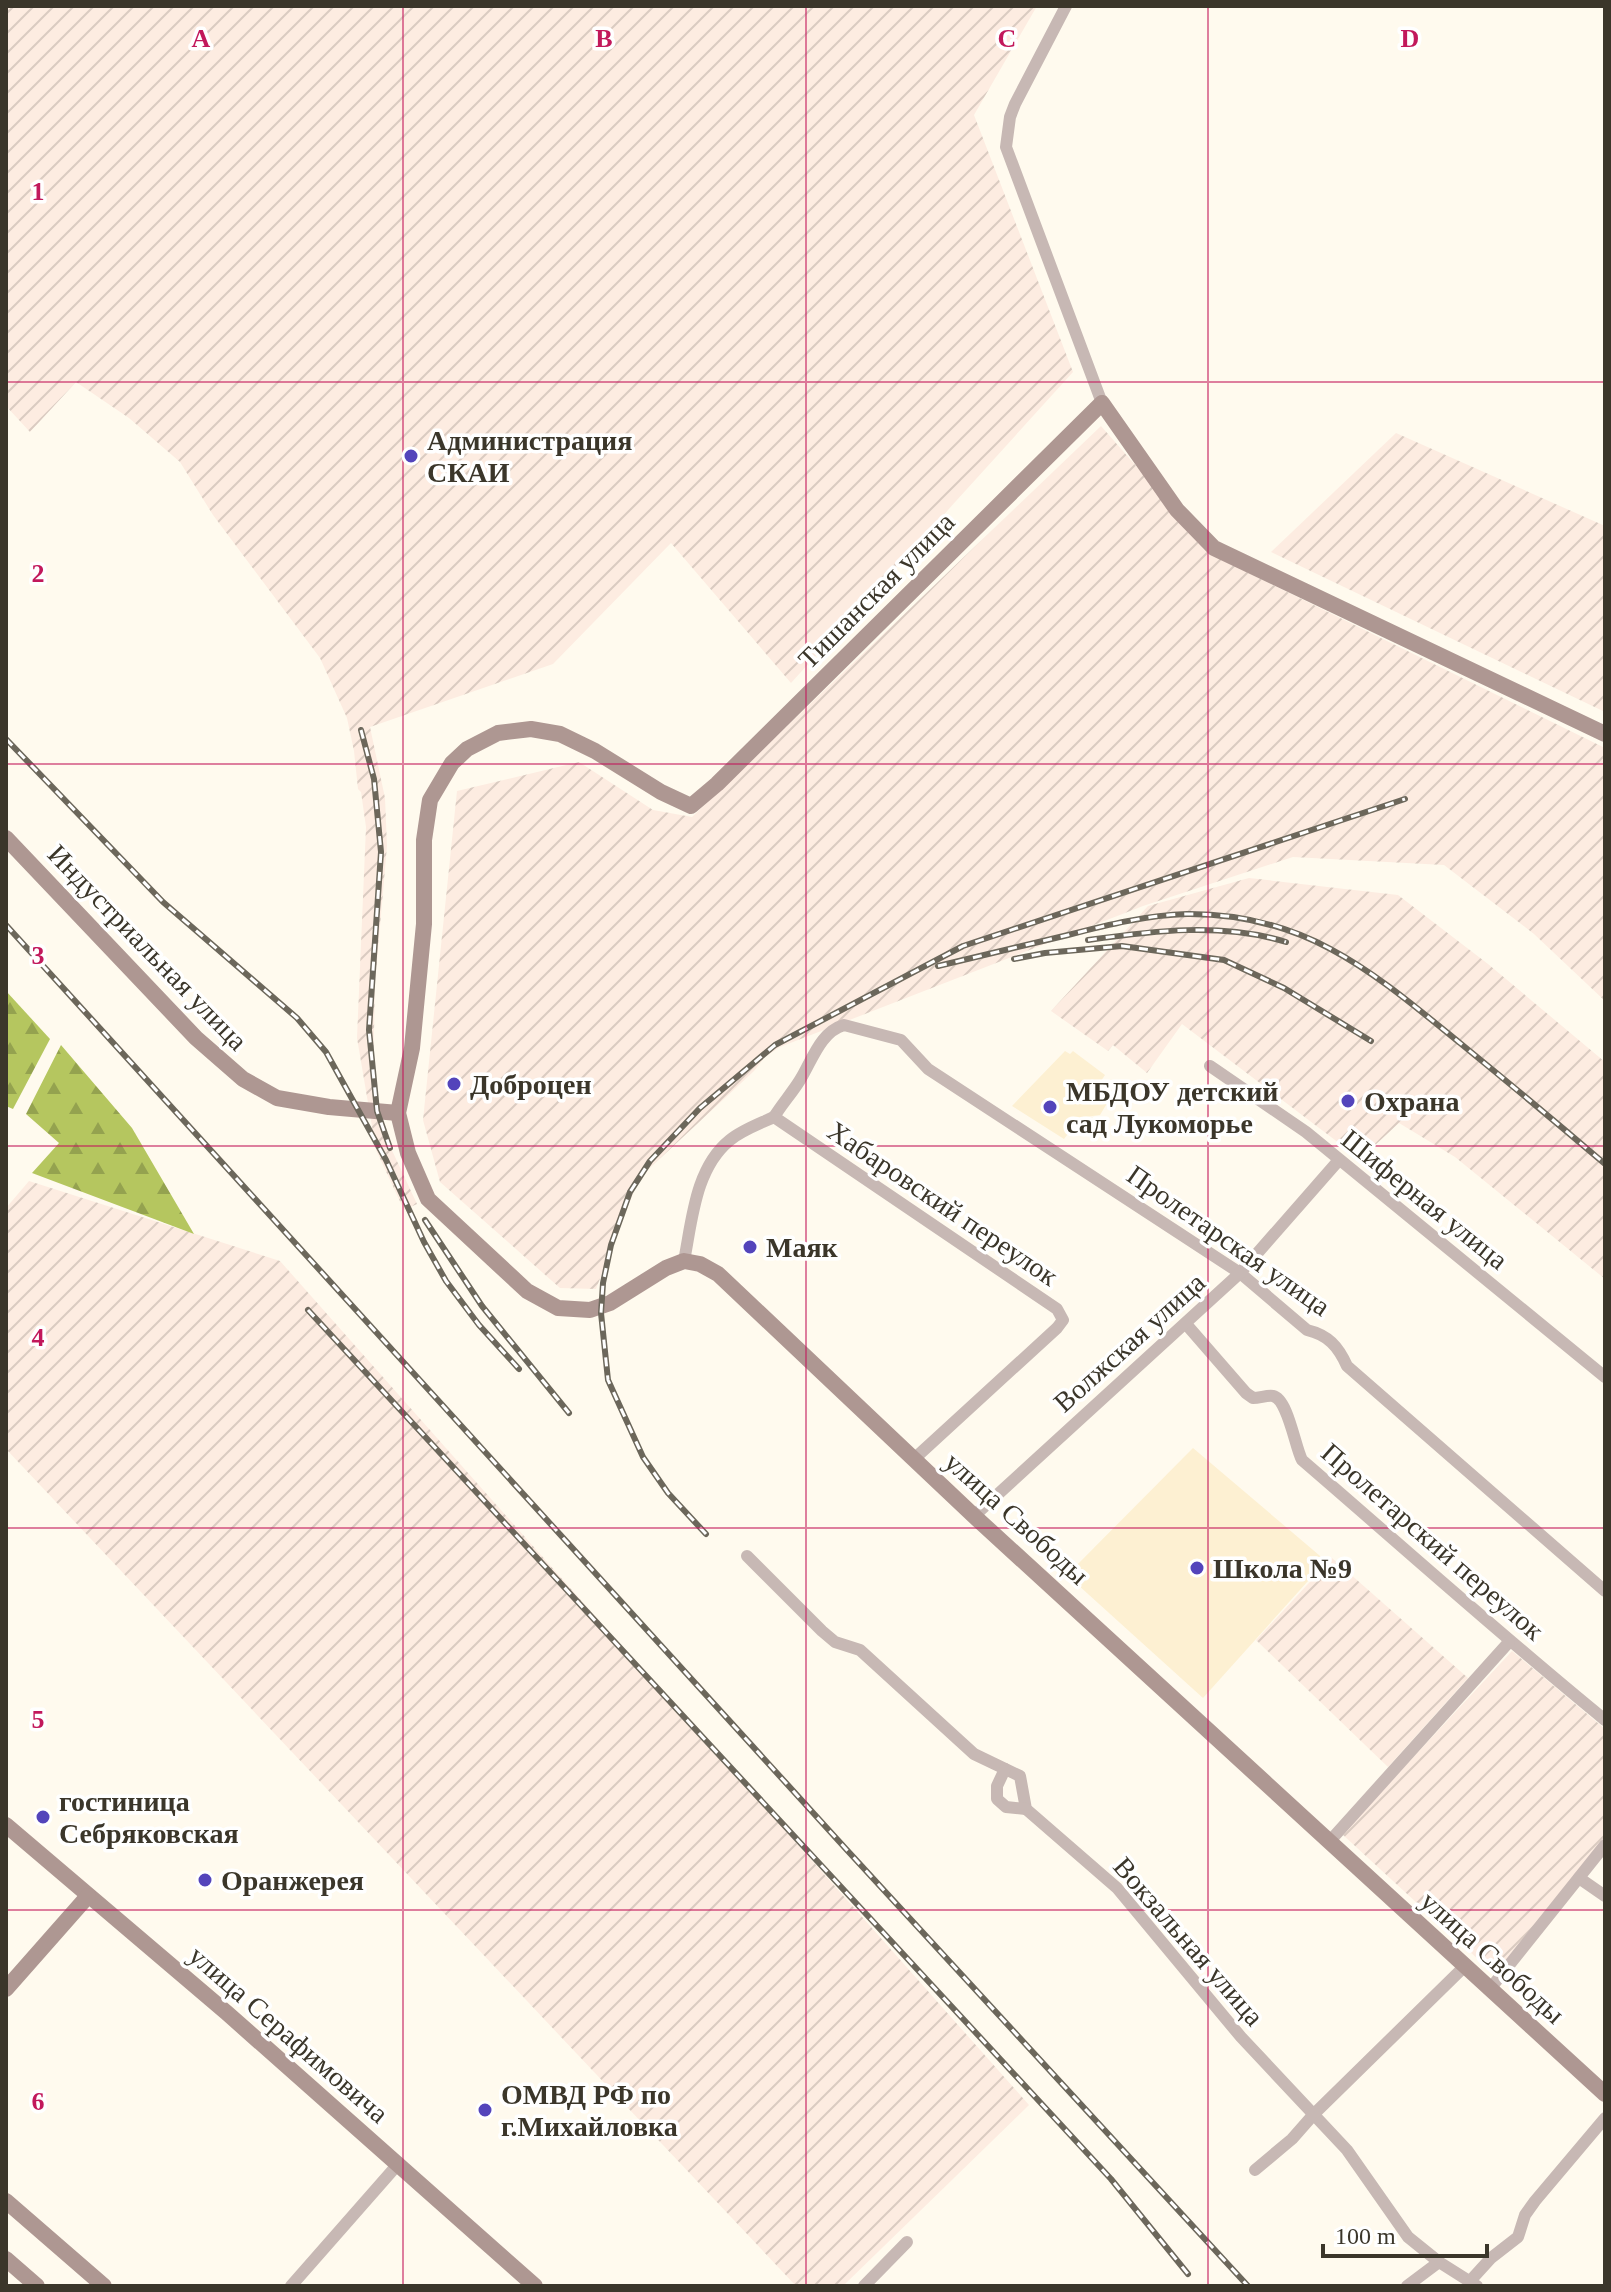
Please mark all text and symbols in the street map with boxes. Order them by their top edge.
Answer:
text: A [192,24,211,53]
text: B [595,24,613,53]
text: C [998,24,1016,53]
text: D [1401,24,1419,53]
text: 1 [32,177,45,206]
place label: Администрация СКАИ [427,425,632,488]
marker: Администрация СКАИ [402,447,420,465]
street label: Тишанская улица [792,506,961,675]
text: 2 [32,559,45,588]
street label: Индустриальная улица [42,838,254,1057]
text: 3 [32,941,45,970]
place label: Доброцен [470,1069,592,1100]
marker: Доброцен [445,1075,463,1093]
place label: МБДОУ детский сад Лукоморье [1066,1076,1278,1139]
place label: Охрана [1364,1086,1459,1117]
marker: Охрана [1339,1092,1357,1110]
marker: МБДОУ детский сад Лукоморье [1041,1098,1059,1116]
street label: Хабаровский переулок [822,1115,1064,1292]
street label: Шиферная улица [1336,1123,1514,1276]
street label: Пролетарская улица [1121,1159,1336,1322]
place label: Mаяк [766,1232,839,1263]
marker: Mаяк [741,1238,759,1256]
street label: Волжская улица [1048,1266,1212,1418]
text: 4 [32,1323,45,1352]
street label: Пролетарский переулок [1315,1437,1550,1646]
street label: улица Свободы [939,1446,1095,1591]
place label: Школа №9 [1213,1553,1352,1584]
marker: Школа №9 [1188,1559,1206,1577]
text: 5 [32,1705,45,1734]
place label: гостиница Себряковская [59,1786,239,1849]
marker: гостиница Себряковская [34,1808,52,1826]
street label: Вокзальная улица [1107,1851,1271,2032]
place label: Оранжерея [221,1865,364,1896]
marker: Оранжерея [196,1871,214,1889]
street label: улица Свободы [1415,1885,1571,2030]
street label: улица Серафимовича [183,1939,395,2130]
place label: ОМВД РФ по г.Михайловка [501,2079,678,2142]
text: 6 [32,2087,45,2116]
marker: ОМВД РФ по г.Михайловка [476,2101,494,2119]
scale bar [1323,2208,1487,2258]
text: 100 m [1335,2223,1396,2249]

